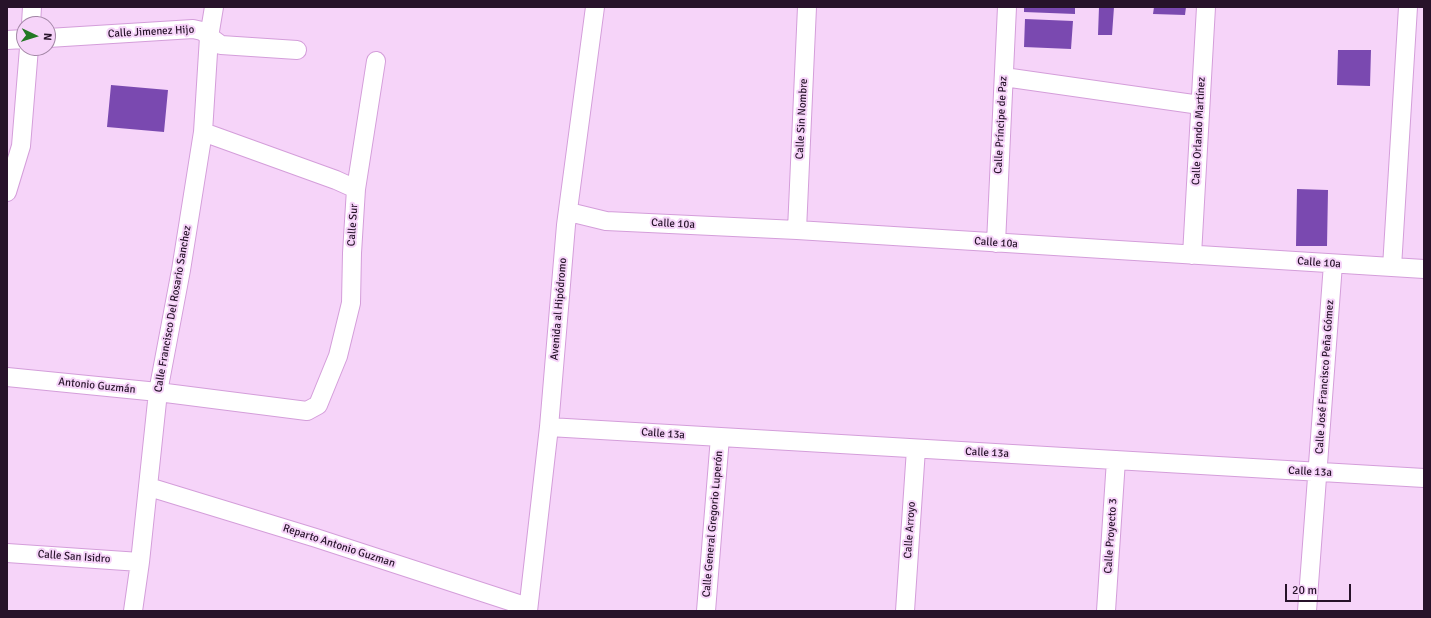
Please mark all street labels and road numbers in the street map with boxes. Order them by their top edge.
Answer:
street label: Calle Jimenez Hijo [107,23,195,41]
street label: Calle Príncipe de Paz [992,76,1010,174]
street label: Calle Orlando Martínez [1190,77,1208,185]
street label: Calle Sin Nombre [793,78,811,160]
street label: Calle Sur [345,203,361,247]
street label: Calle 10a [651,216,695,232]
street label: Calle Francisco Del Rosario Sanchez [152,225,194,393]
street label: Calle 10a [974,235,1018,251]
street label: Calle 10a [1297,255,1341,271]
street label: Avenida al Hipódromo [548,257,570,361]
street label: Calle José Francisco Peña Gómez [1313,299,1337,455]
street label: Antonio Guzmán [58,375,136,397]
street label: Calle 13a [641,426,685,442]
street label: Calle 13a [965,445,1009,461]
street label: Calle General Gregorio Luperón [700,450,726,598]
street label: Calle 13a [1288,464,1332,480]
street label: Calle Proyecto 3 [1102,498,1120,574]
street label: Calle Arroyo [901,501,919,559]
street label: Reparto Antonio Guzman [281,522,397,570]
street label: Calle San Isidro [37,548,111,566]

